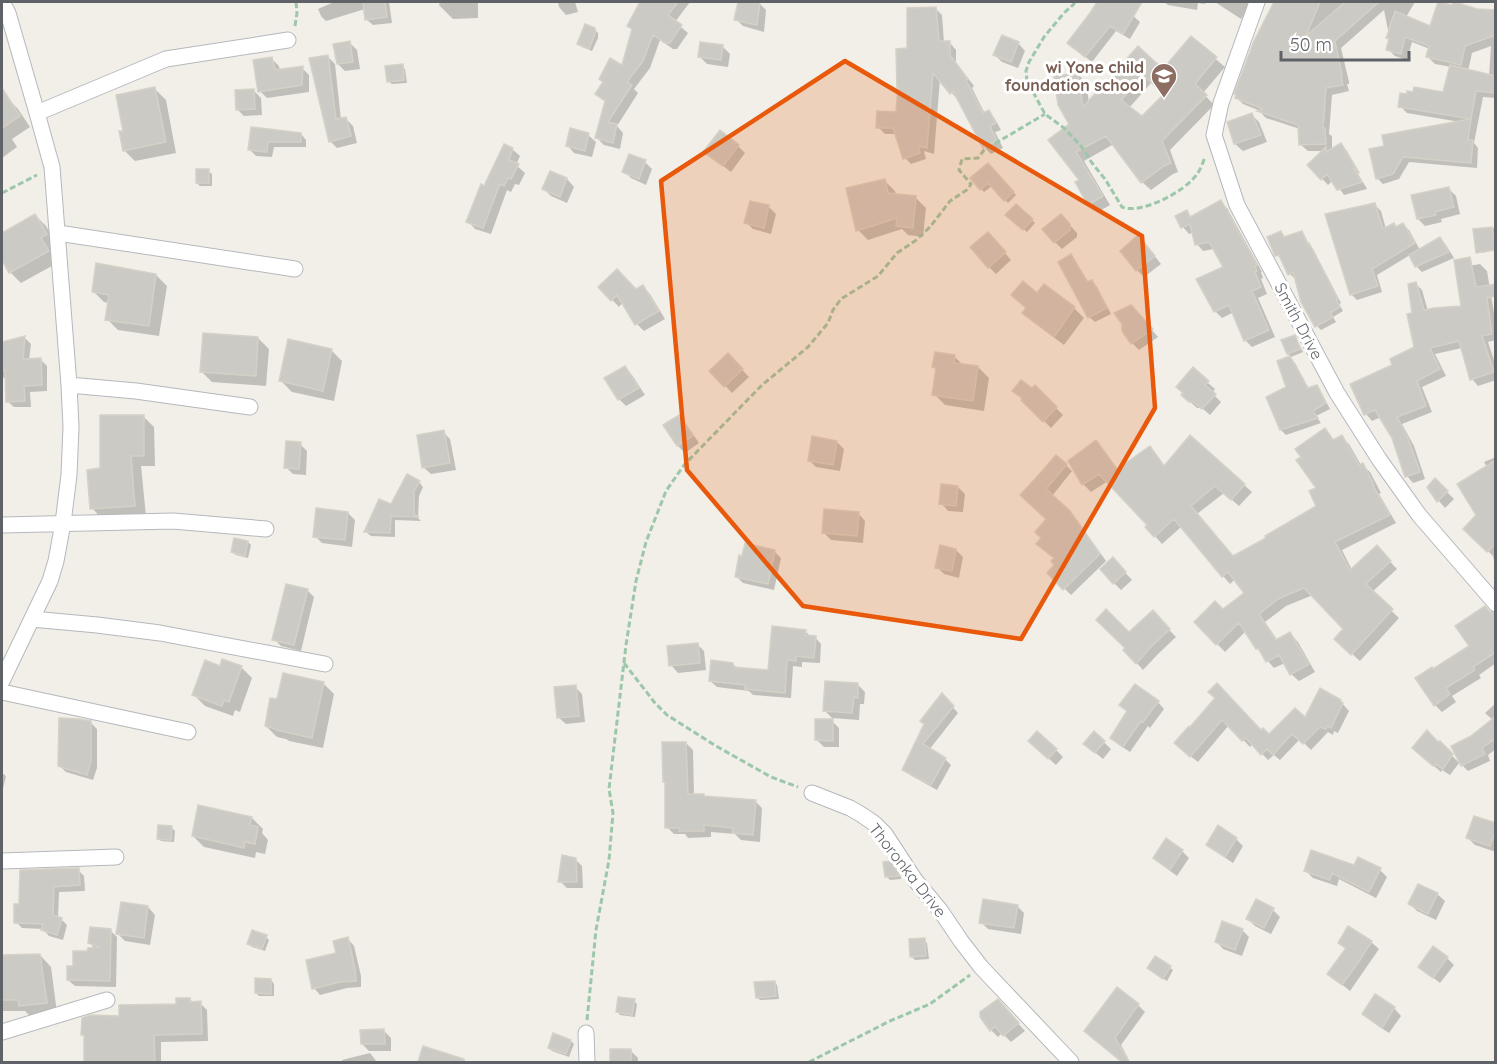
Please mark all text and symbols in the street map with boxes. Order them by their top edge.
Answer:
scale bar [1281,24,1408,62]
text: 50 m [1290,33,1332,56]
place label: wi Yone child foundation school [1004,57,1144,95]
school or university icon: wi Yone child foundation school [1149,61,1179,99]
street label: Smith Drive [1270,279,1328,363]
street label: Thoronka Drive [865,819,951,921]

